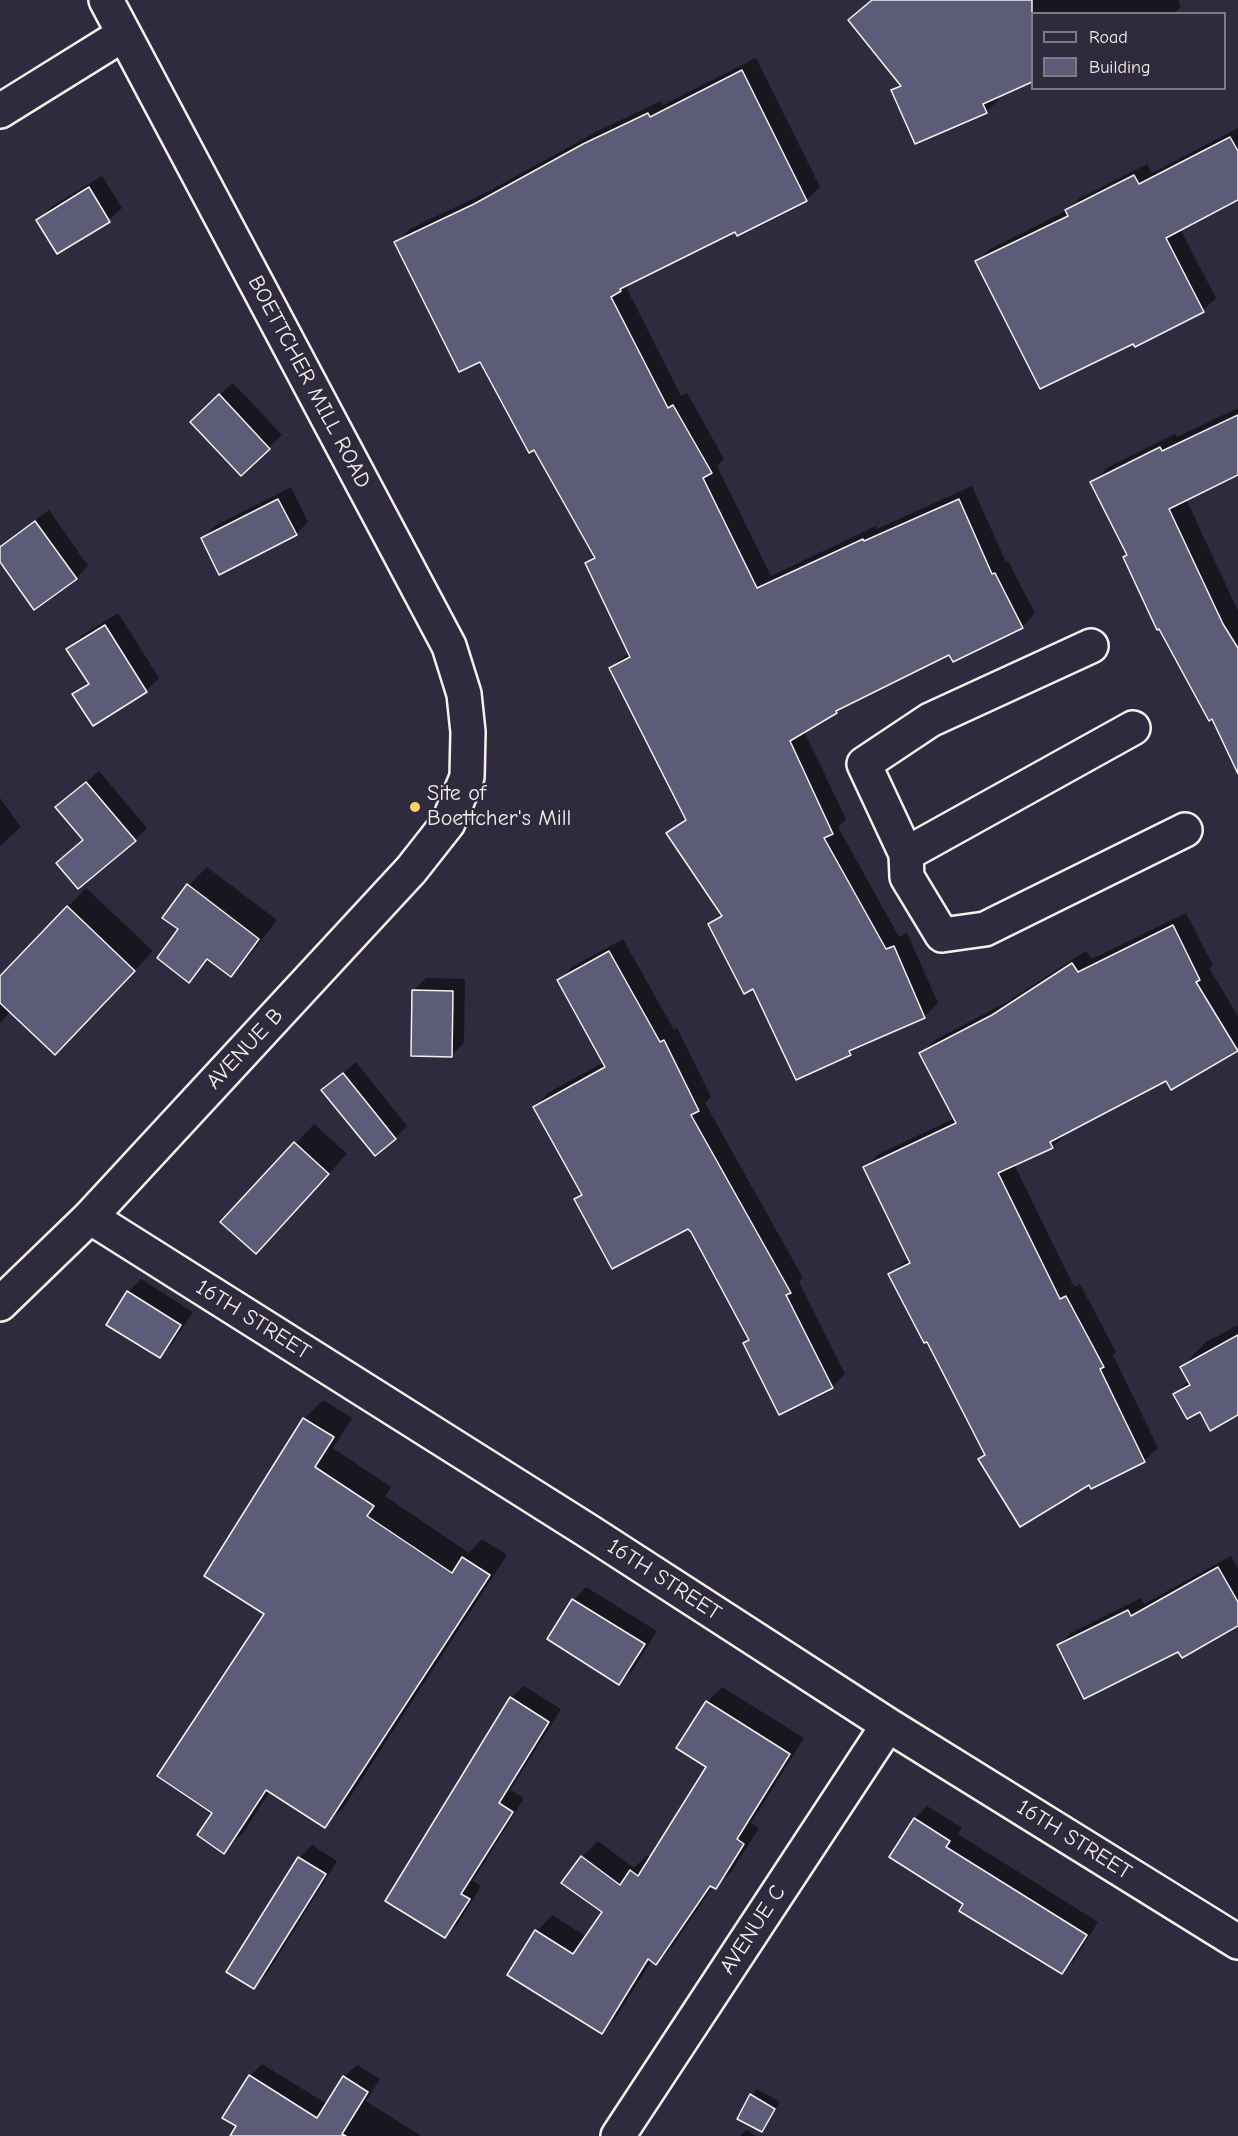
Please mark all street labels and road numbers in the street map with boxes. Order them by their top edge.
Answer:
street label: BOETTCHER MILL ROAD [242,271,376,493]
street label: AVENUE B [201,1003,289,1095]
street label: 16TH STREET [191,1274,315,1366]
street label: 16TH STREET [602,1533,726,1627]
street label: 16TH STREET [1012,1794,1136,1886]
street label: AVENUE C [715,1881,791,1979]

